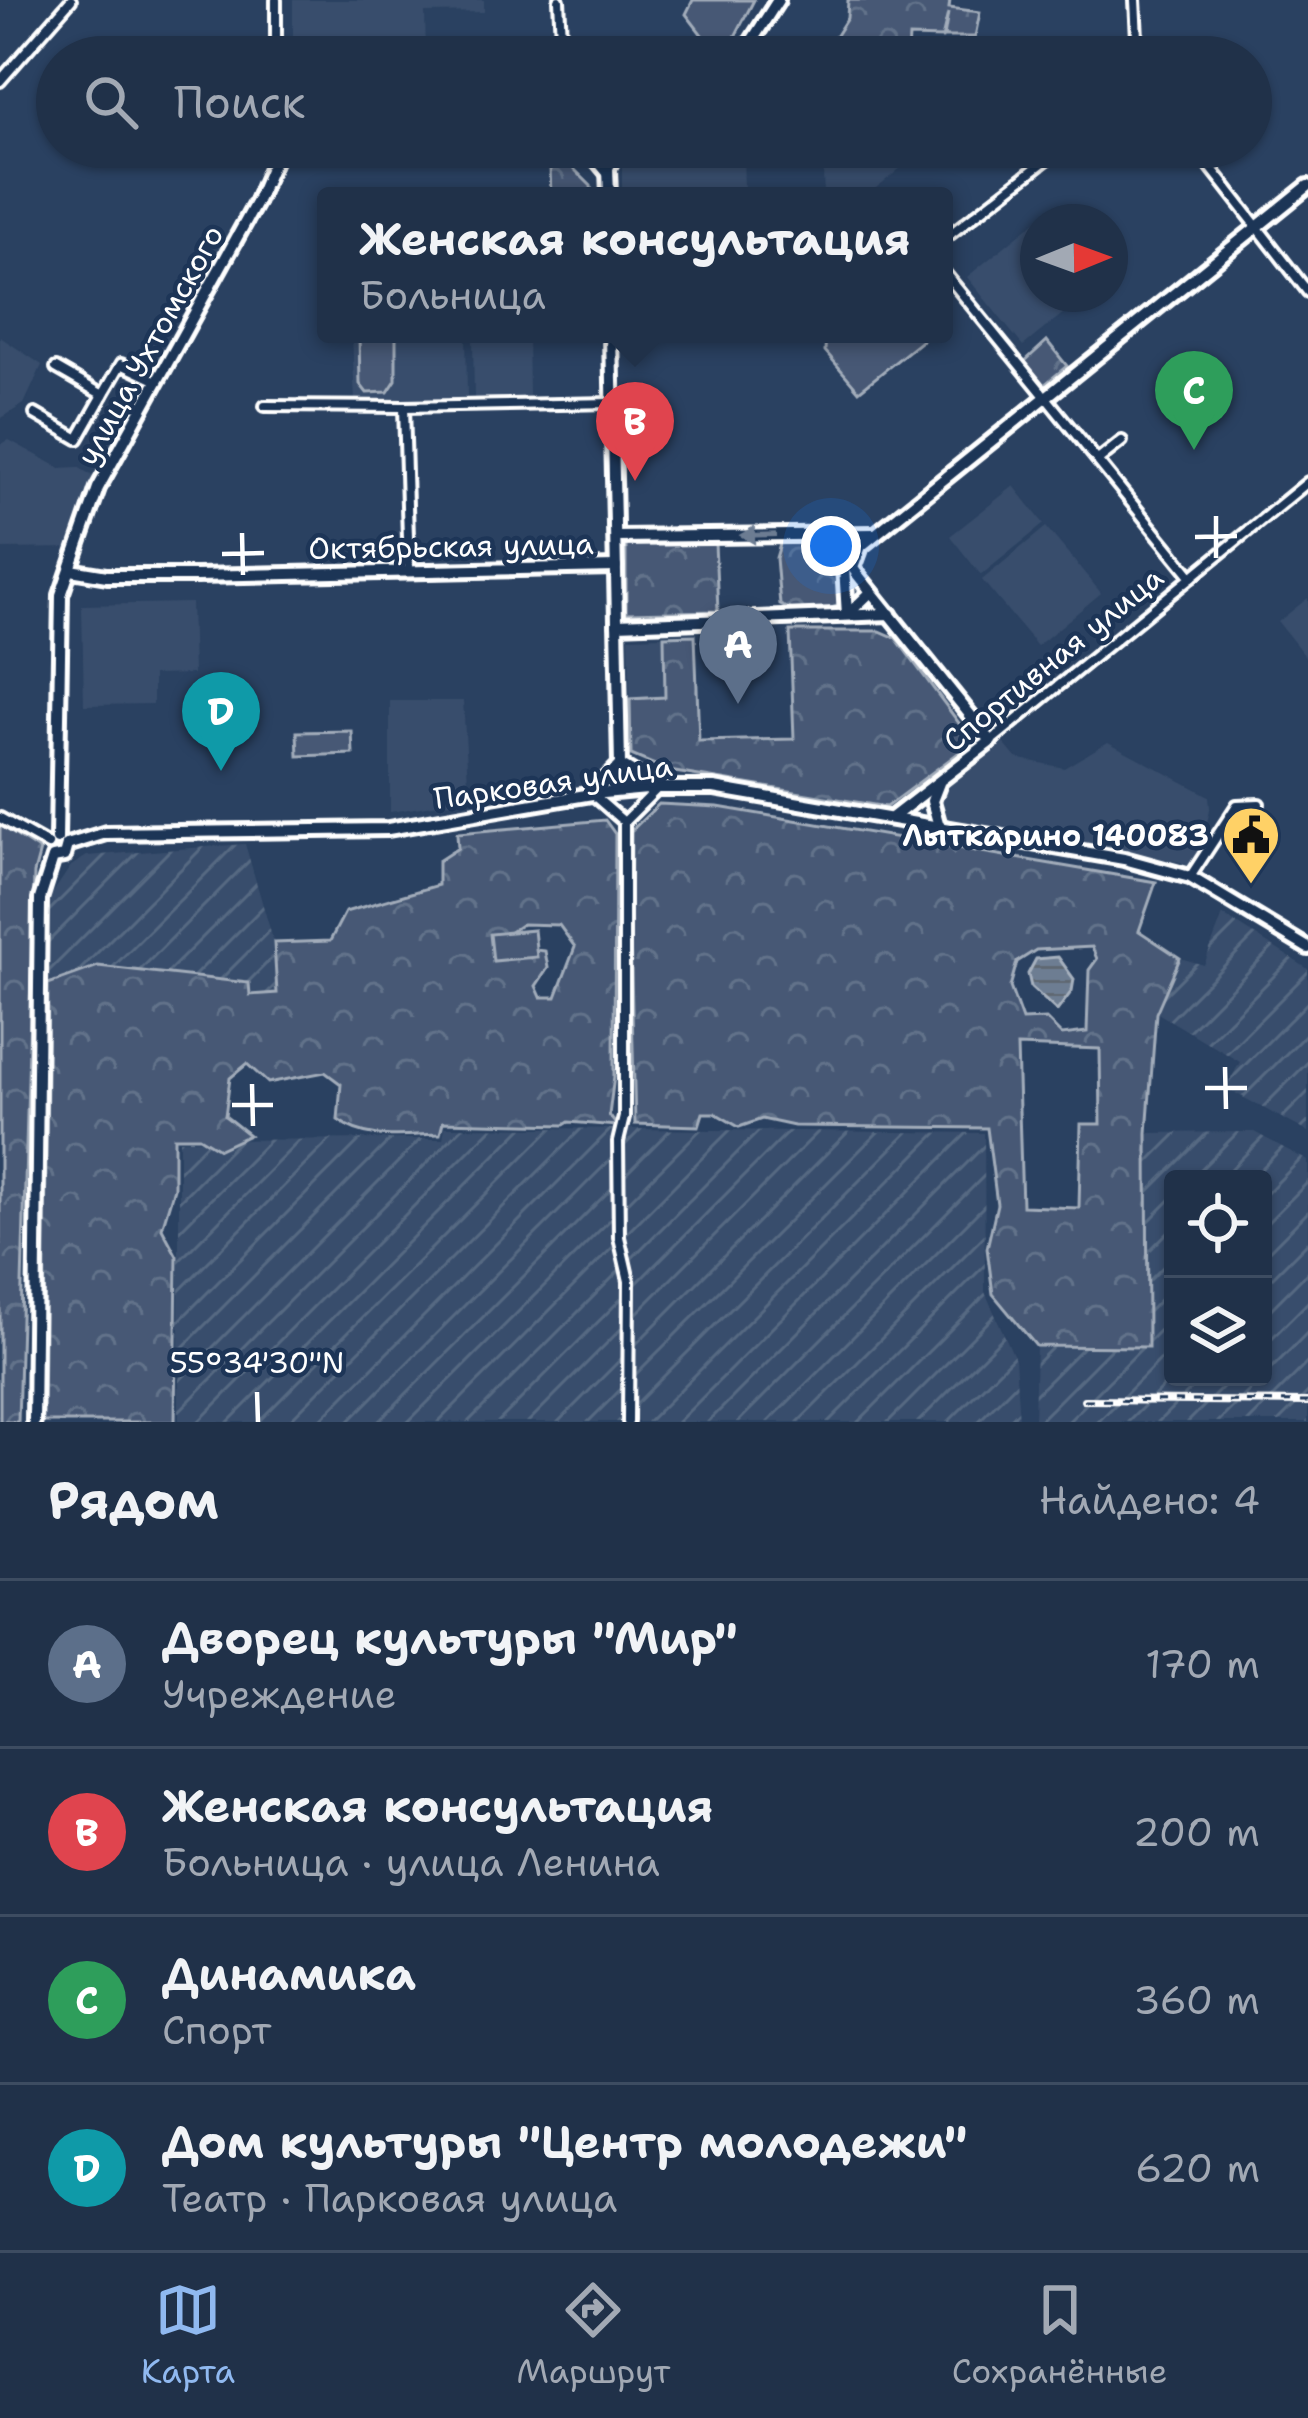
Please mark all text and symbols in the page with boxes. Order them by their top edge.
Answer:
search box [36,36,1272,168]
icon: search [78,69,144,135]
text: Поиск [174,72,305,132]
popup [317,187,953,343]
north arrow [1020,204,1128,312]
text: Женская консультация [359,209,911,269]
street label: улица Ухтомского [67,217,233,473]
text: Больница [359,269,546,321]
pin: C [1155,351,1233,450]
pin: B [596,382,674,481]
your location [801,516,861,576]
street label: Октябрьская улица [308,523,594,569]
one-way arrow [738,525,776,545]
street label: Спортивная улица [934,557,1172,761]
pin: A [699,605,777,704]
pin: D [182,672,260,771]
street label: Парковая улица [431,745,675,819]
public building icon: Лыткарино 140083 [1220,804,1282,886]
place label: Лыткарино 140083 [902,815,1209,856]
map controls [1164,1170,1272,1386]
button: locate [1164,1170,1272,1278]
button: layers [1164,1278,1272,1386]
text: 55°34'30"N [169,1342,345,1383]
text: Рядом [48,1466,219,1534]
text: Найдено: 4 [1039,1474,1260,1526]
text: Дворец культуры "Мир" [162,1608,738,1668]
text: A [72,1638,102,1690]
text: 170 m [1145,1638,1260,1690]
text: Учреждение [162,1668,397,1720]
text: Женская консультация [162,1776,713,1836]
text: B [75,1806,99,1858]
text: 200 m [1133,1806,1260,1858]
text: Больница · улица Ленина [162,1836,660,1888]
text: Динамика [162,1944,416,2004]
text: C [75,1974,99,2026]
text: 360 m [1133,1974,1260,2026]
text: Спорт [162,2004,271,2056]
text: Дом культуры "Центр молодежи" [162,2112,968,2172]
text: D [73,2142,101,2194]
text: 620 m [1135,2142,1260,2194]
text: Театр · Парковая улица [162,2172,617,2224]
tab: Карта [141,2277,235,2394]
tab: Маршрут [516,2277,670,2394]
tab: Сохранённые [952,2277,1167,2394]

